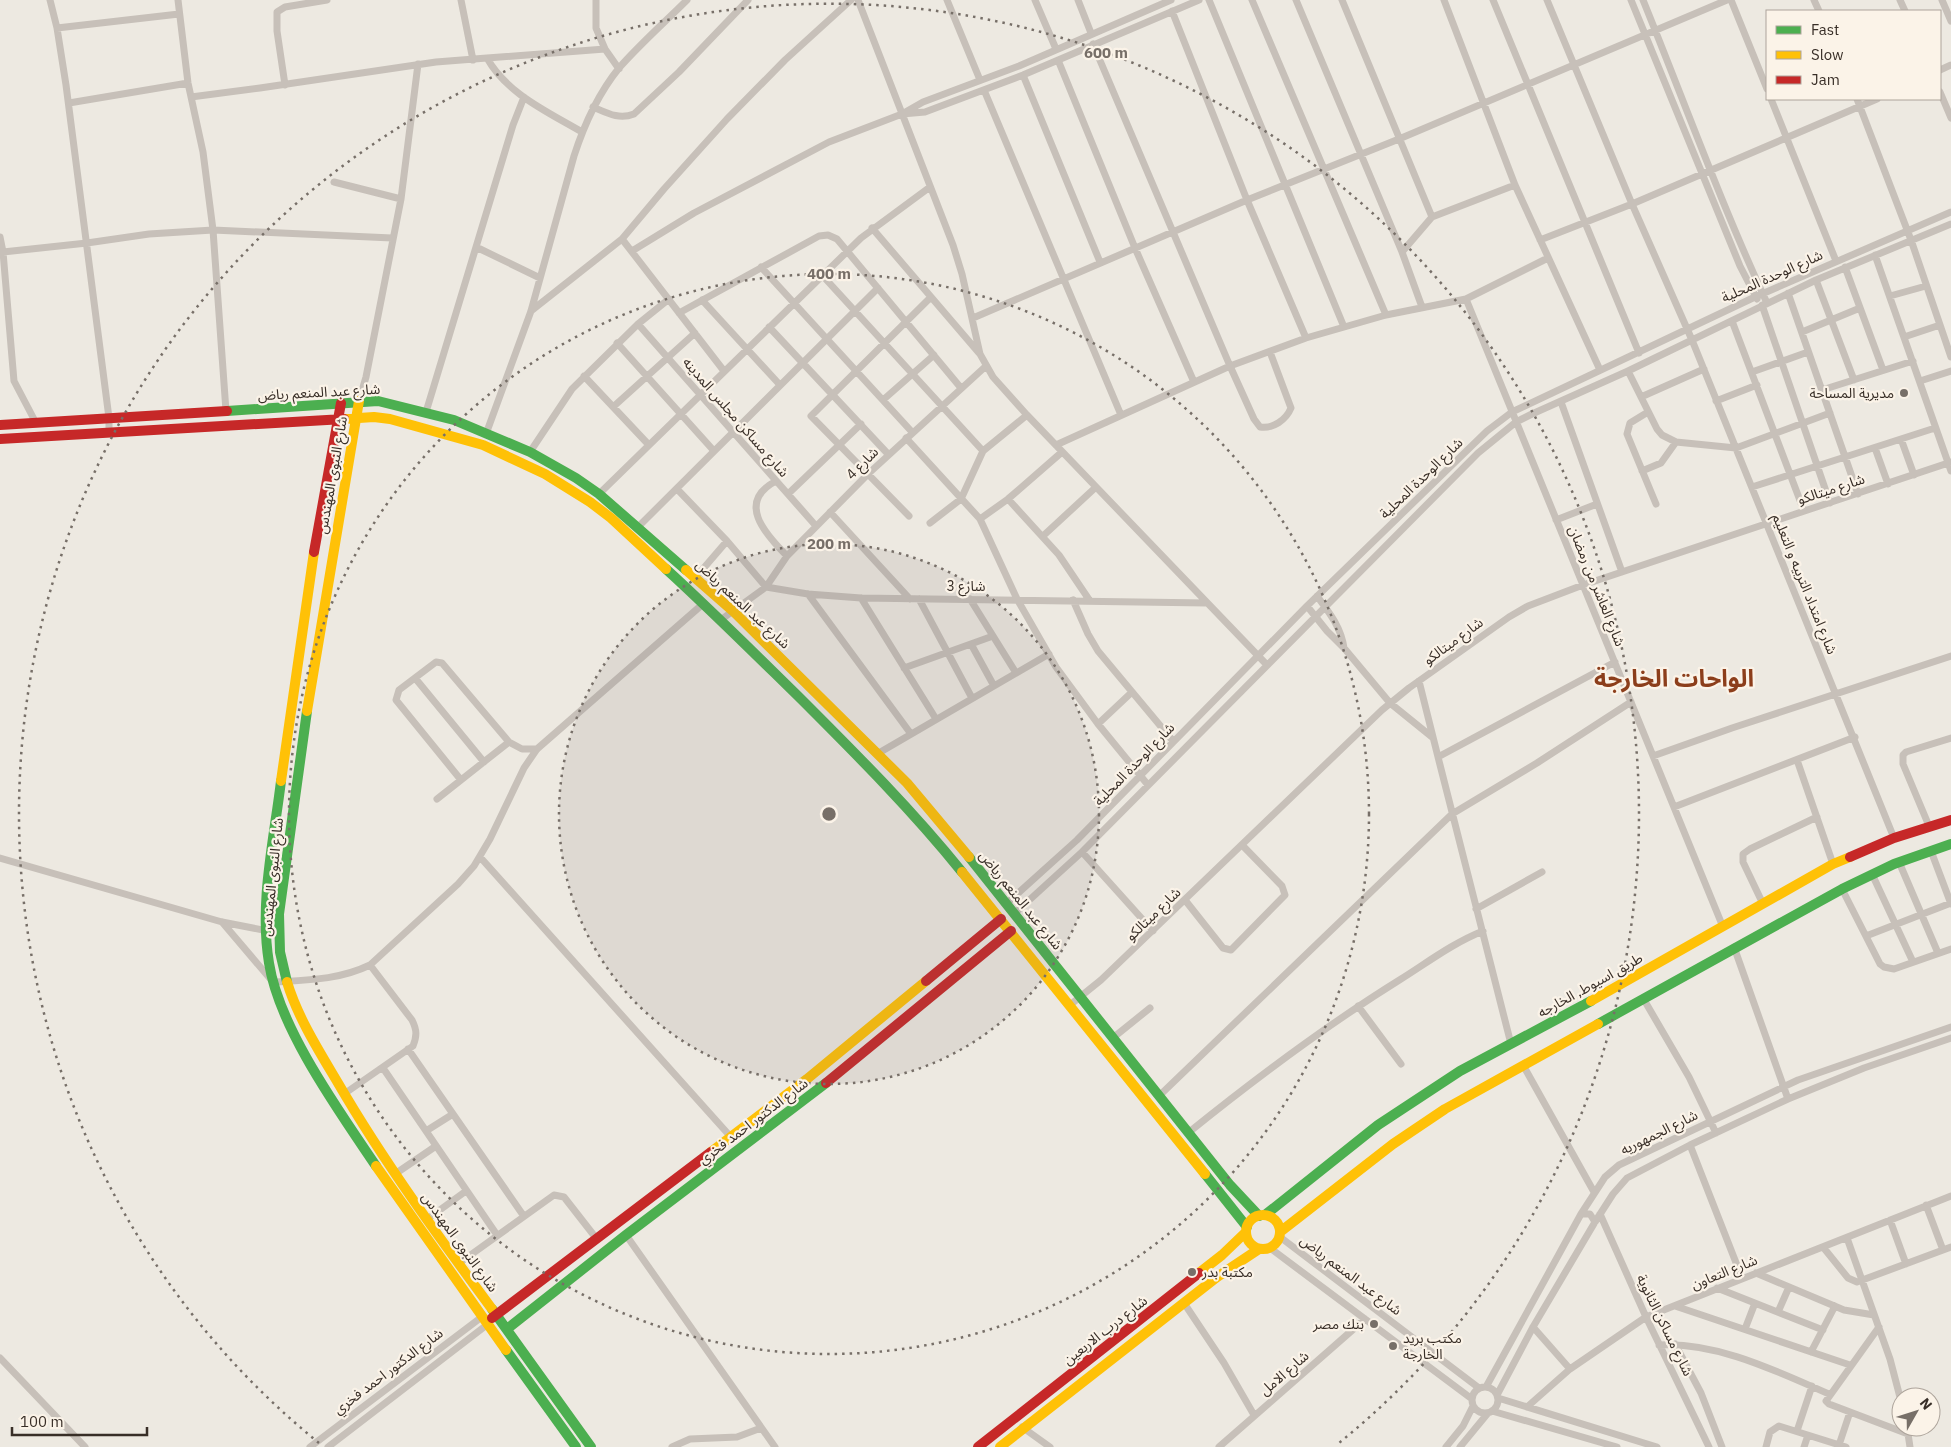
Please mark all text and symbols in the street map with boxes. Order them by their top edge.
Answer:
legend [1766,10,1941,100]
text: Fast [1811,20,1839,39]
text: 600 m [1084,43,1128,62]
text: Slow [1811,45,1844,64]
text: Jam [1811,70,1840,89]
street label: شارع الوحدة المحلية [1719,246,1826,308]
text: 400 m [807,264,851,283]
street label: شارع مساكن مجلس المدينه [677,353,793,482]
street label: شارع عبد المنعم رياض [257,380,381,406]
place label: مديرية المساحة [1810,384,1894,402]
marker: مديرية المساحة [1898,387,1910,399]
street label: شارع النبوى المهندس [313,415,353,536]
street label: شارع الوحدة المحلية [1376,434,1468,524]
street label: شارع 4 [842,443,884,485]
street label: شارع ميتالكو [1795,470,1868,510]
street label: شارع امتداد التربيه و التعليم [1767,511,1841,658]
street label: شارع العاشر من رمضان [1563,523,1629,650]
text: 200 m [807,534,851,553]
street label: شارع عبد المنعم رياض [691,556,794,654]
street label: شارع 3 [947,577,986,597]
street label: شارع ميتالكو [1419,613,1488,670]
district label: الواحات الخارجة [1594,662,1754,694]
street label: شارع الوحدة المحلية [1090,719,1180,811]
centre of rings [820,805,838,823]
street label: شارع النبوى المهندس [257,817,289,937]
street label: شارع عبد المنعم رياض [974,847,1067,955]
street label: شارع ميتالكو [1122,883,1186,946]
street label: طريق اسيوط, الخارجه [1534,949,1646,1022]
street label: شارع الدكتور احمد فخري [695,1074,813,1170]
street label: شارع الجمهوريه [1617,1105,1702,1160]
street label: شارع النبوى المهندس [416,1189,502,1297]
street label: شارع عبد المنعم رياض [1295,1231,1405,1321]
street label: شارع التعاون [1688,1251,1761,1295]
place label: مكتبة بدر [1201,1263,1253,1281]
marker: مكتبة بدر [1186,1266,1198,1278]
street label: شارع مساكن الثانوية [1631,1271,1697,1380]
street label: شارع درب الاربعين [1059,1291,1152,1370]
place label: بنك مصر [1312,1315,1364,1333]
marker: بنك مصر [1368,1318,1380,1330]
street label: شارع الدكتور احمد فخري [330,1324,448,1420]
place label: مكتب بريد الخارجة [1403,1329,1462,1363]
marker: مكتب بريد الخارجة [1387,1340,1399,1352]
street label: شارع الامل [1256,1347,1314,1401]
north arrow [1891,1387,1941,1437]
text: N [1916,1394,1936,1413]
scale bar [12,1404,148,1436]
text: 100 m [20,1412,64,1431]

